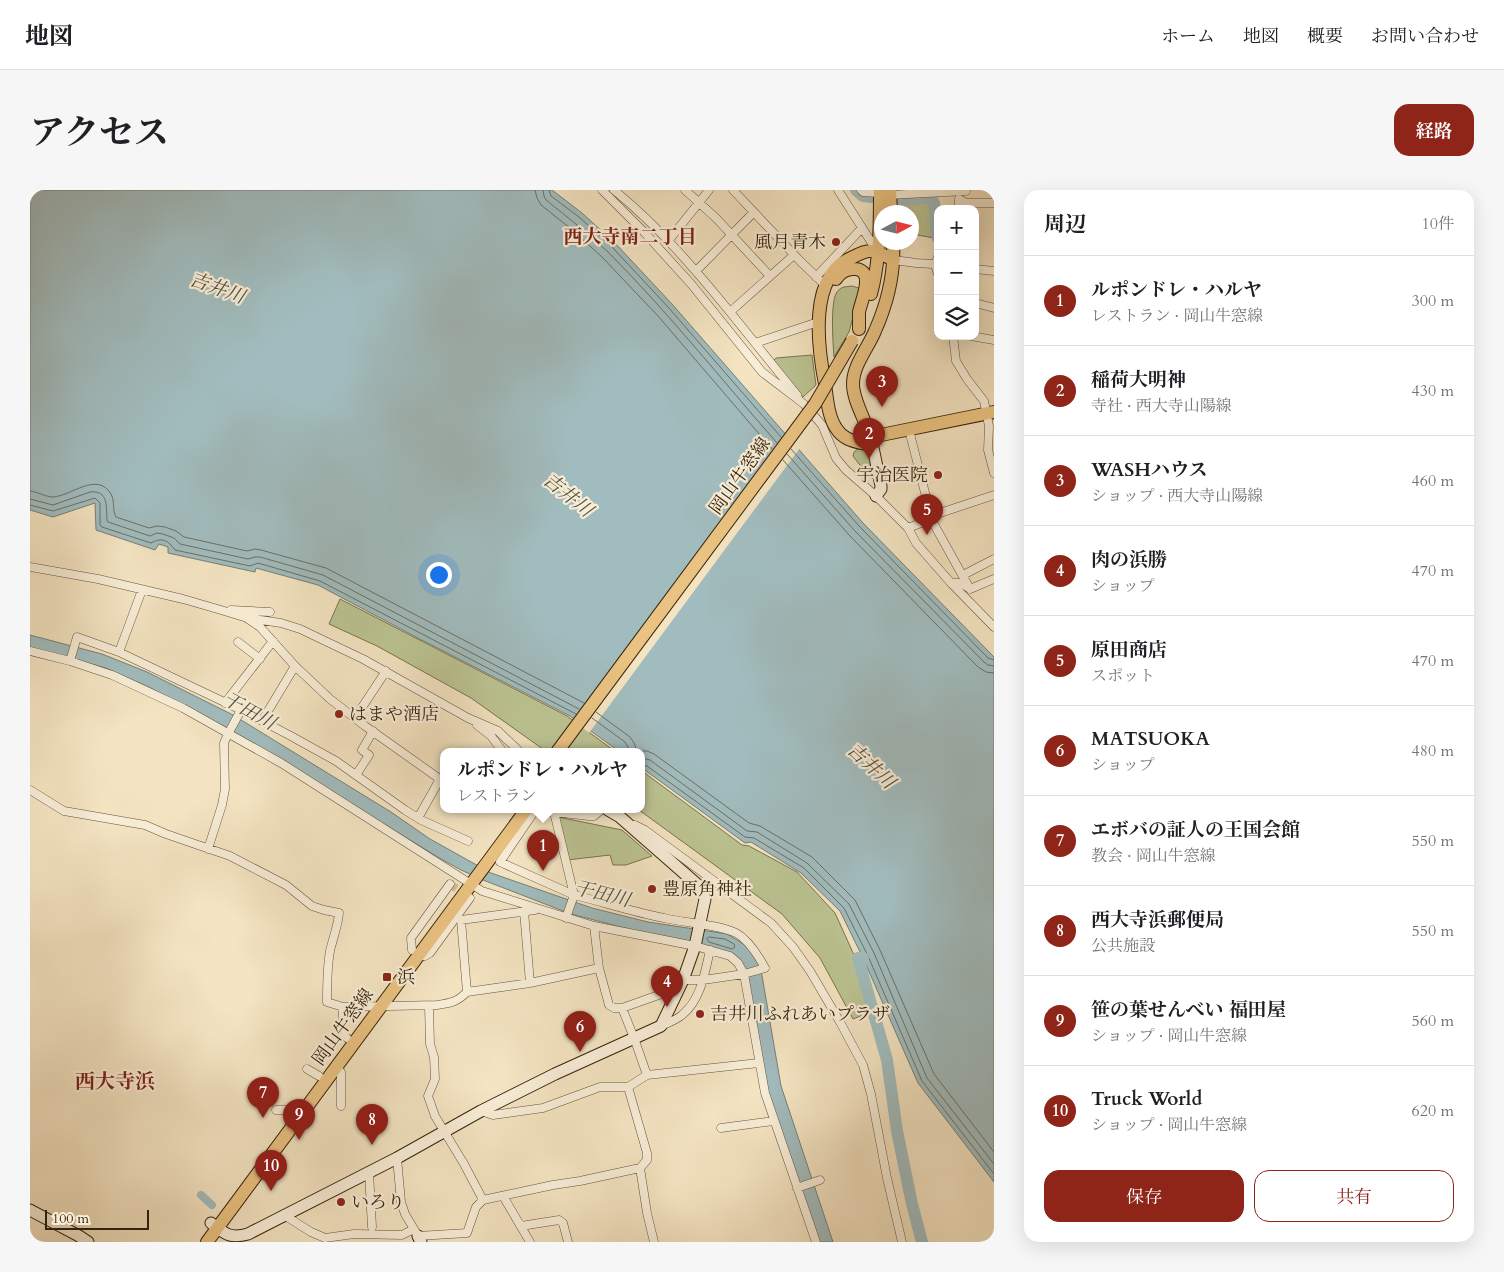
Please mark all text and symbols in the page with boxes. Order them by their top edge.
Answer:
text: 地図 [25,20,73,53]
text: ホーム [1161,24,1215,49]
text: 地図 [1243,24,1279,49]
text: 概要 [1307,24,1343,49]
text: お問い合わせ [1371,24,1479,49]
button: 経路 [1394,104,1474,156]
text: アクセス [30,109,169,157]
north arrow [874,205,919,250]
map controls [934,205,979,340]
button: + [934,205,979,250]
text: 周辺 [1044,210,1086,239]
text: 10件 [1422,213,1454,235]
district label: 西大寺南二丁目 [563,224,697,250]
place label: 風月青木 [754,230,826,255]
marker: 風月青木 [830,236,842,248]
button: − [934,250,979,295]
water label: 吉井川 [186,266,250,311]
text: ルポンドレ・ハルヤ [1091,277,1262,303]
text: 1 [1056,290,1064,312]
text: 300 m [1412,290,1454,312]
button: layers [934,295,979,340]
text: レストラン · 岡山牛窓線 [1091,305,1263,327]
pin: 3 [866,366,898,407]
text: 稲荷大明神 [1091,367,1186,393]
text: 2 [1056,380,1064,402]
text: 430 m [1412,380,1454,402]
text: 寺社 · 西大寺山陽線 [1091,395,1232,417]
pin: 2 [853,418,885,459]
street label: 岡山牛窓線 [703,432,777,520]
text: WASHハウス [1091,457,1208,483]
place label: 宇治医院 [856,463,928,488]
water label: 吉井川 [538,467,600,524]
marker: 宇治医院 [932,469,944,481]
text: 3 [1056,470,1064,492]
text: 460 m [1412,470,1454,492]
text: ショップ · 西大寺山陽線 [1091,485,1263,507]
pin: 5 [911,494,943,535]
text: 肉の浜勝 [1091,547,1167,573]
text: 4 [1056,560,1064,582]
text: 470 m [1412,560,1454,582]
your location [426,562,452,588]
text: ショップ [1091,575,1155,597]
text: 原田商店 [1091,637,1167,663]
text: 5 [1056,650,1064,672]
text: 470 m [1412,650,1454,672]
text: スポット [1091,665,1155,687]
water label: 干田川 [218,686,282,737]
place label: はまや酒店 [349,702,439,727]
marker: はまや酒店 [333,708,345,720]
text: MATSUOKA [1091,726,1210,752]
water label: 吉井川 [841,737,902,796]
text: 6 [1056,740,1064,762]
text: 480 m [1412,740,1454,762]
popup [440,748,645,813]
text: ショップ [1091,754,1155,776]
text: ルポンドレ・ハルヤ [457,757,628,783]
text: レストラン [457,785,537,807]
text: エボバの証人の王国会館 [1091,817,1300,843]
pin: 1 [527,830,559,871]
text: 7 [1056,830,1064,852]
text: 550 m [1412,830,1454,852]
text: 教会 · 岡山牛窓線 [1091,845,1216,867]
water label: 干田川 [571,874,635,914]
place label: 豊原角神社 [662,877,752,902]
marker: 豊原角神社 [646,883,658,895]
text: 西大寺浜郵便局 [1091,907,1224,933]
text: 8 [1056,920,1064,942]
text: 550 m [1412,920,1454,942]
text: 公共施設 [1091,935,1155,957]
place label: 浜 [397,965,415,990]
pin: 4 [651,966,683,1007]
marker: 浜 [381,971,393,983]
street label: 岡山牛窓線 [306,983,380,1071]
text: 笹の葉せんべい 福田屋 [1091,997,1286,1023]
place label: 吉井川ふれあいプラザ [710,1002,890,1027]
marker: 吉井川ふれあいプラザ [694,1008,706,1020]
text: 9 [1056,1010,1064,1032]
text: 560 m [1412,1010,1454,1032]
pin: 6 [564,1011,596,1052]
text: ショップ · 岡山牛窓線 [1091,1025,1247,1047]
district label: 西大寺浜 [75,1068,155,1095]
pin: 7 [247,1077,279,1118]
text: Truck World [1091,1086,1202,1112]
pin: 9 [283,1099,315,1140]
text: 10 [1052,1100,1068,1122]
text: 620 m [1412,1100,1454,1122]
pin: 8 [356,1104,388,1145]
text: ショップ · 岡山牛窓線 [1091,1114,1247,1136]
pin: 10 [255,1150,287,1191]
button: 保存 [1044,1170,1244,1222]
button: 共有 [1254,1170,1454,1222]
place label: いろり [351,1190,405,1215]
marker: いろり [335,1196,347,1208]
scale bar [45,1207,149,1230]
text: 100 m [52,1209,89,1228]

